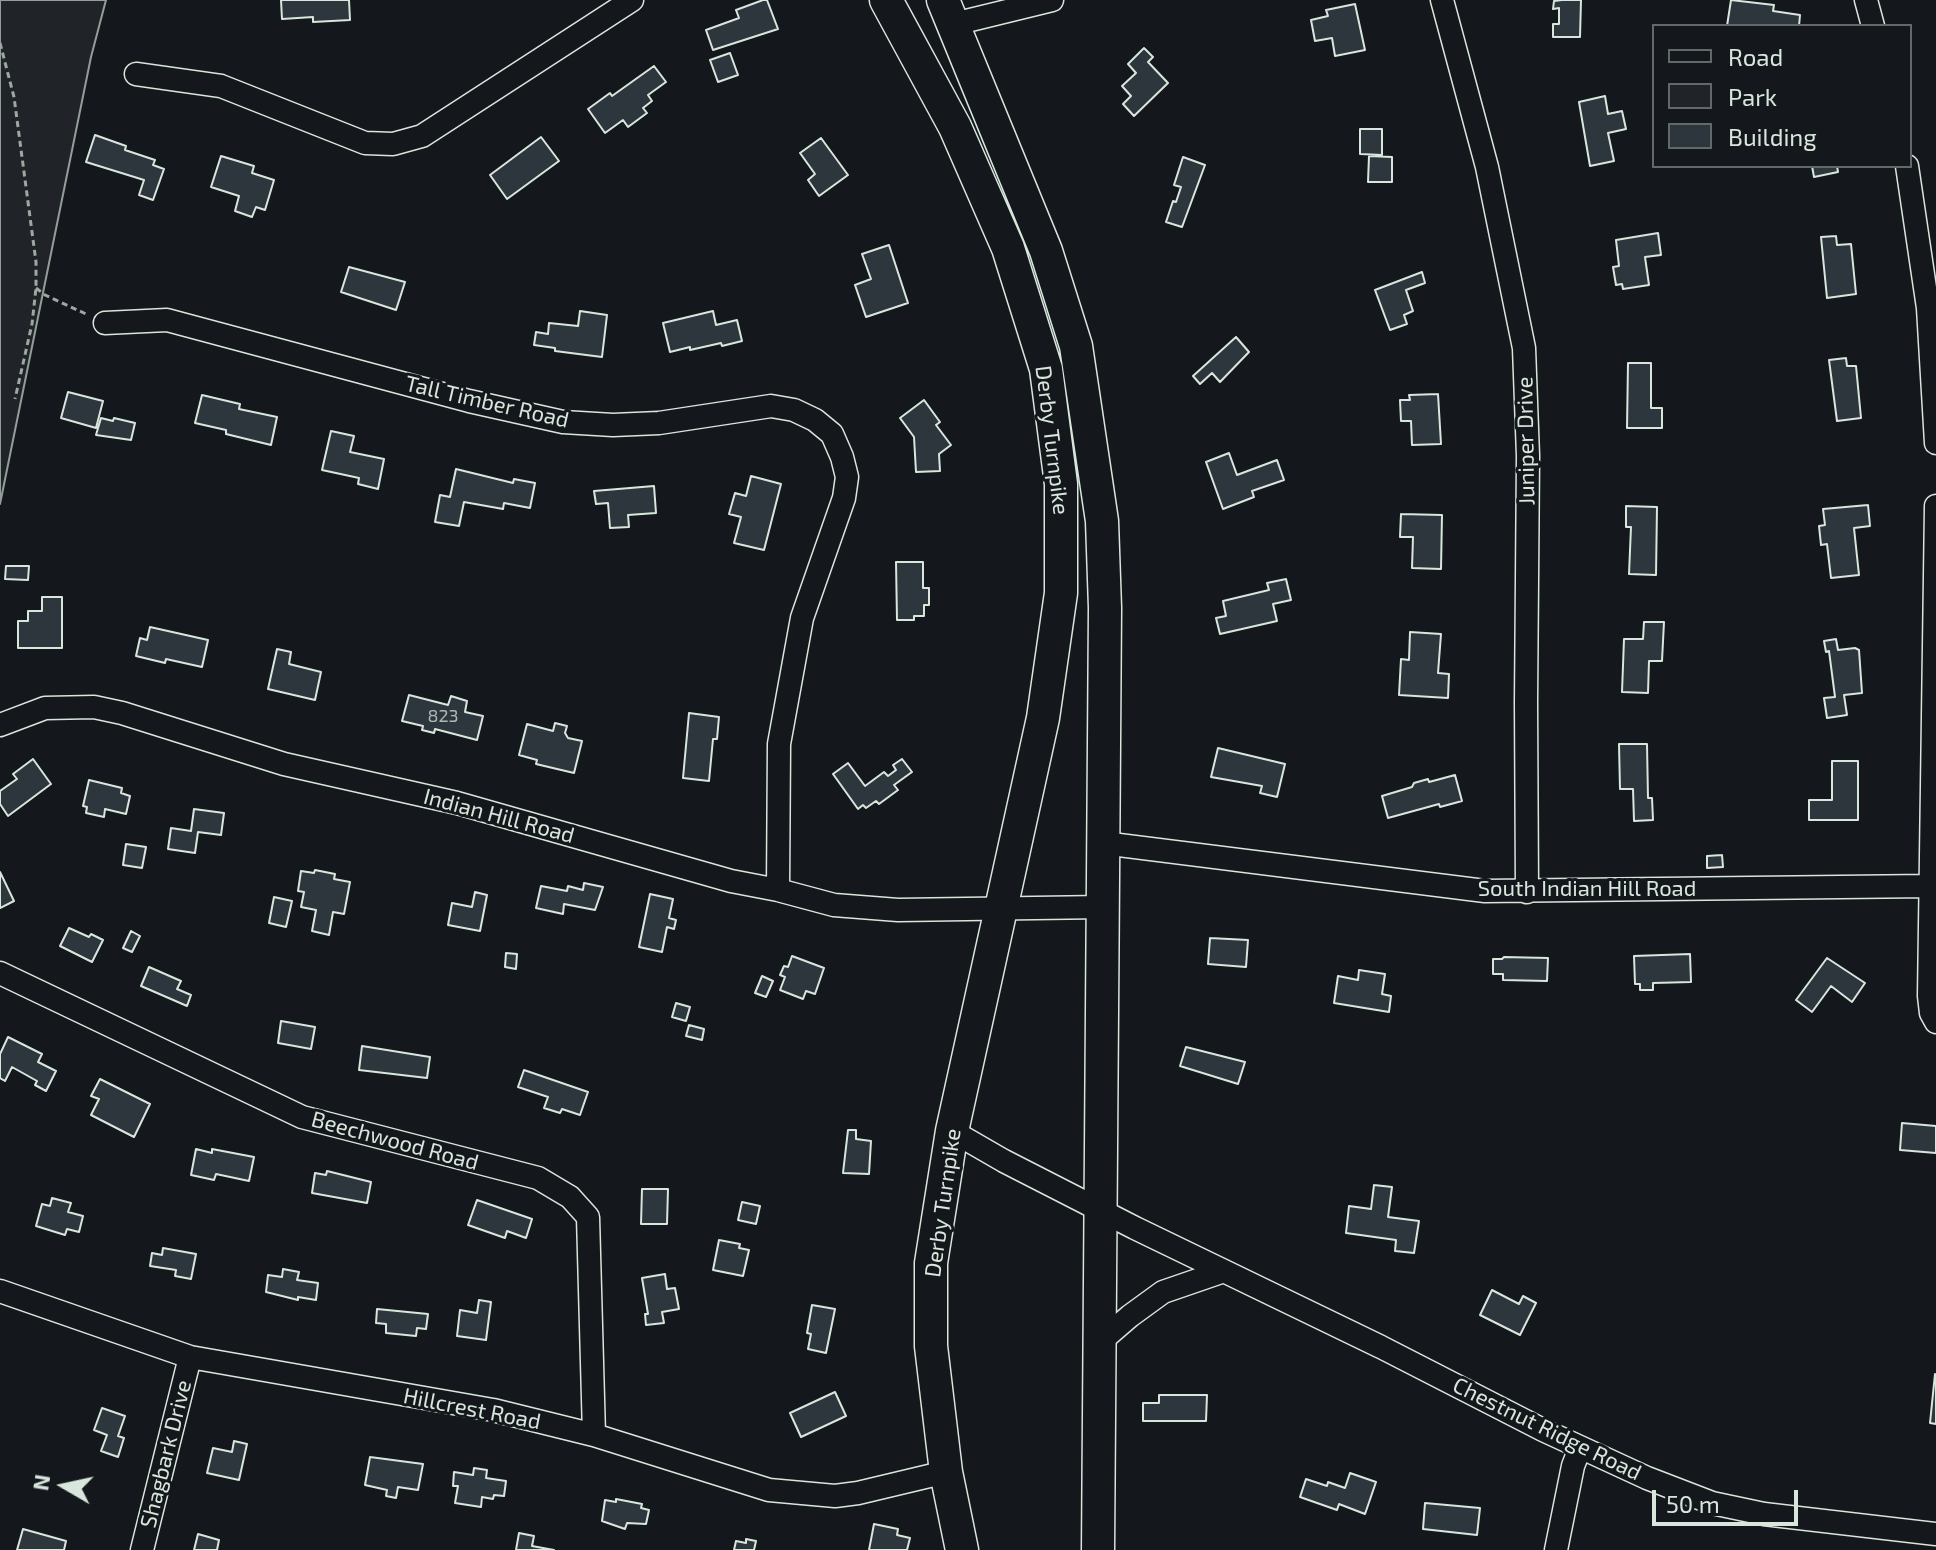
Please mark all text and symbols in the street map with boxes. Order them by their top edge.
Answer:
legend [1652,24,1912,168]
text: Road [1728,42,1783,71]
text: Park [1728,82,1777,111]
text: Building [1728,122,1817,151]
street label: Derby Turnpike [1030,364,1074,516]
street label: Tall Timber Road [403,370,571,434]
street label: Juniper Drive [1512,376,1540,506]
house number: 823 [427,705,459,727]
street label: Indian Hill Road [421,783,577,849]
street label: South Indian Hill Road [1478,876,1696,902]
street label: Beechwood Road [308,1106,482,1176]
street label: Derby Turnpike [919,1127,967,1279]
street label: Chestnut Ridge Road [1448,1372,1646,1486]
street label: Shagbark Drive [135,1377,197,1531]
street label: Hillcrest Road [401,1383,543,1435]
north arrow [24,1446,104,1526]
text: N [26,1472,54,1492]
scale bar [1656,1474,1802,1524]
text: 50 m [1666,1489,1720,1518]

